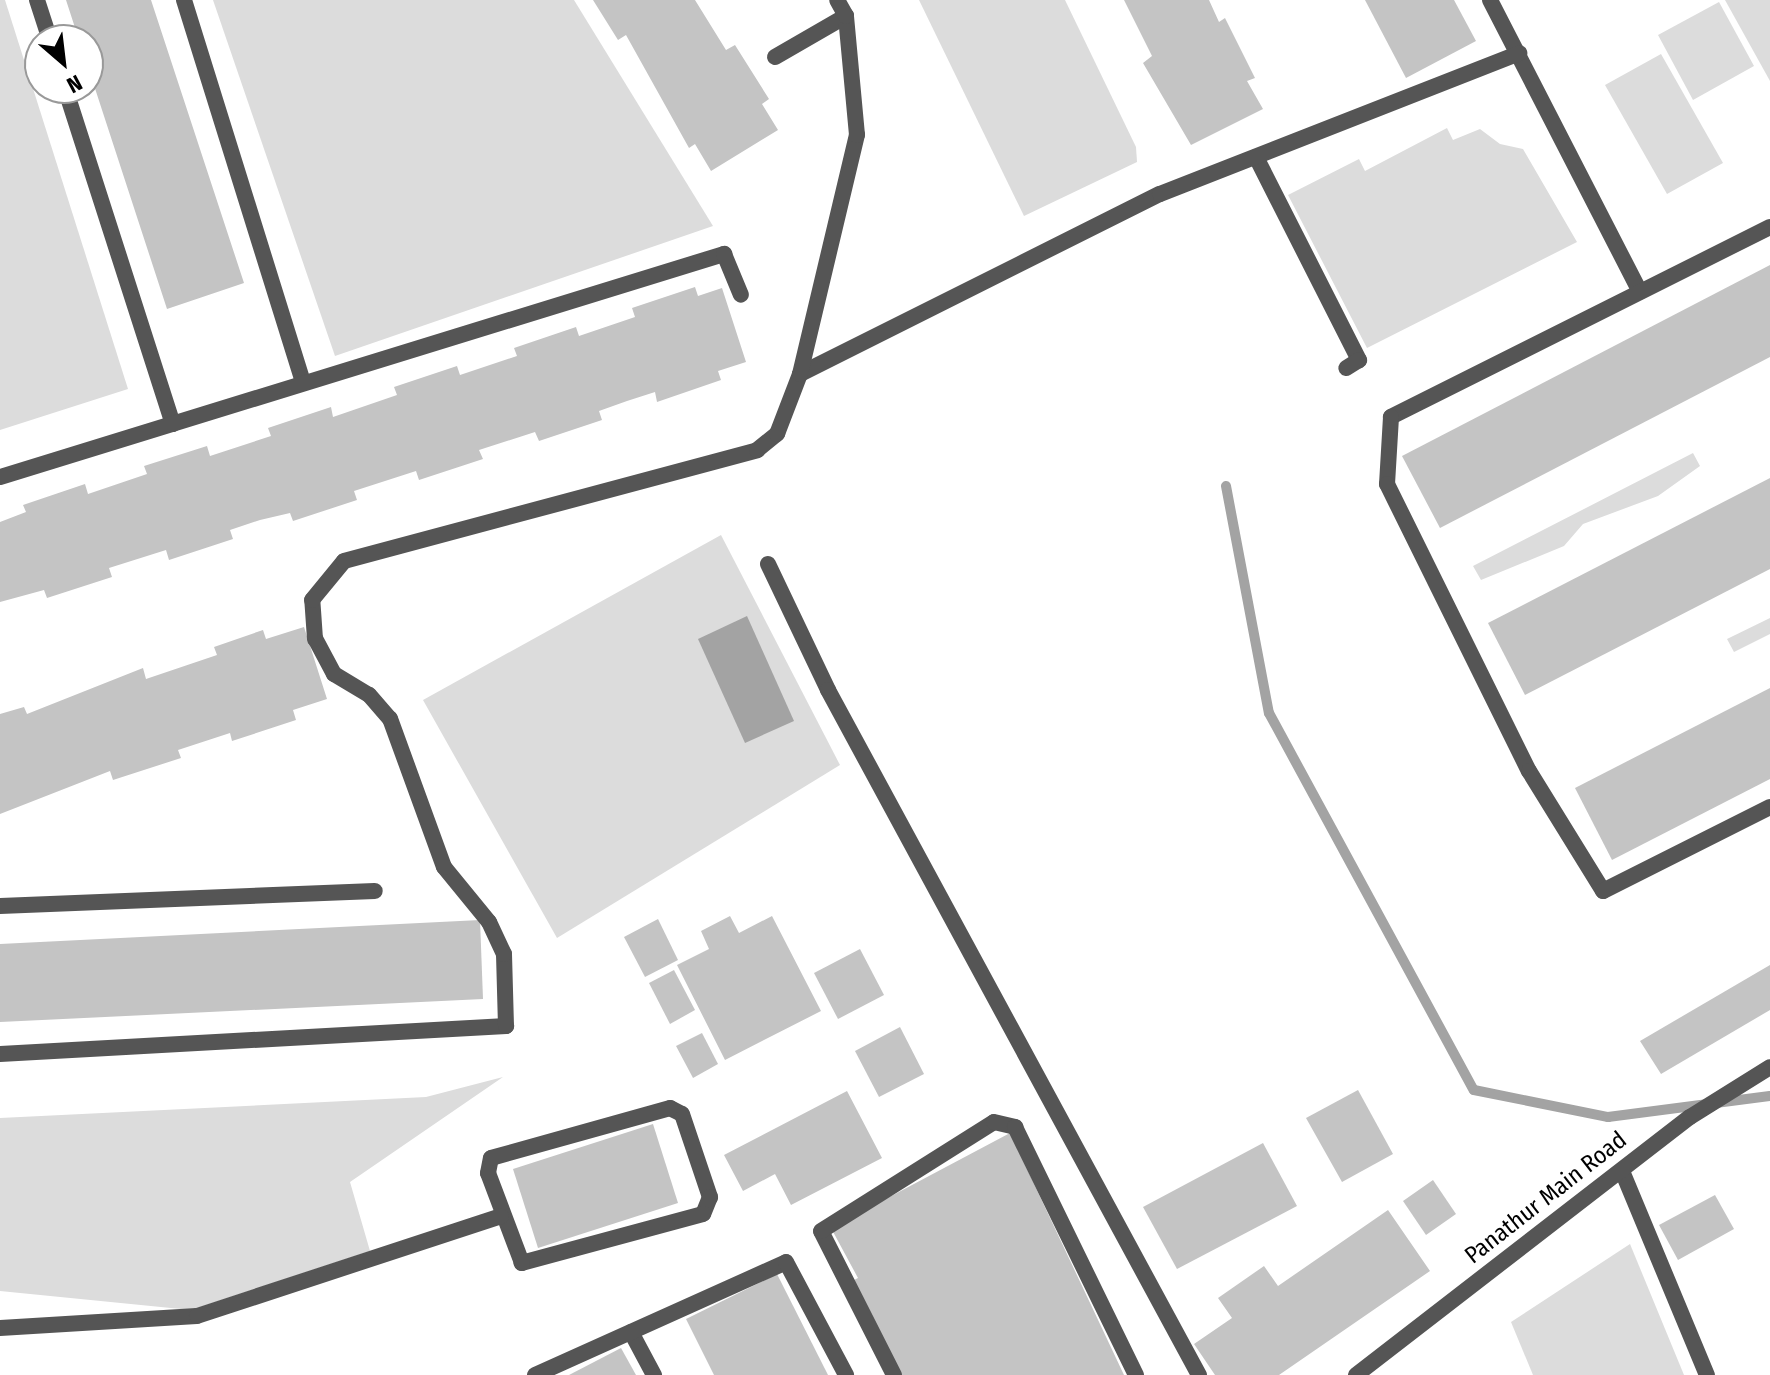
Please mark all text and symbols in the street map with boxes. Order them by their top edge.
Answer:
north arrow [24,24,104,104]
text: N [62,69,87,99]
street label: Panathur Main Road [1459,1126,1633,1270]

